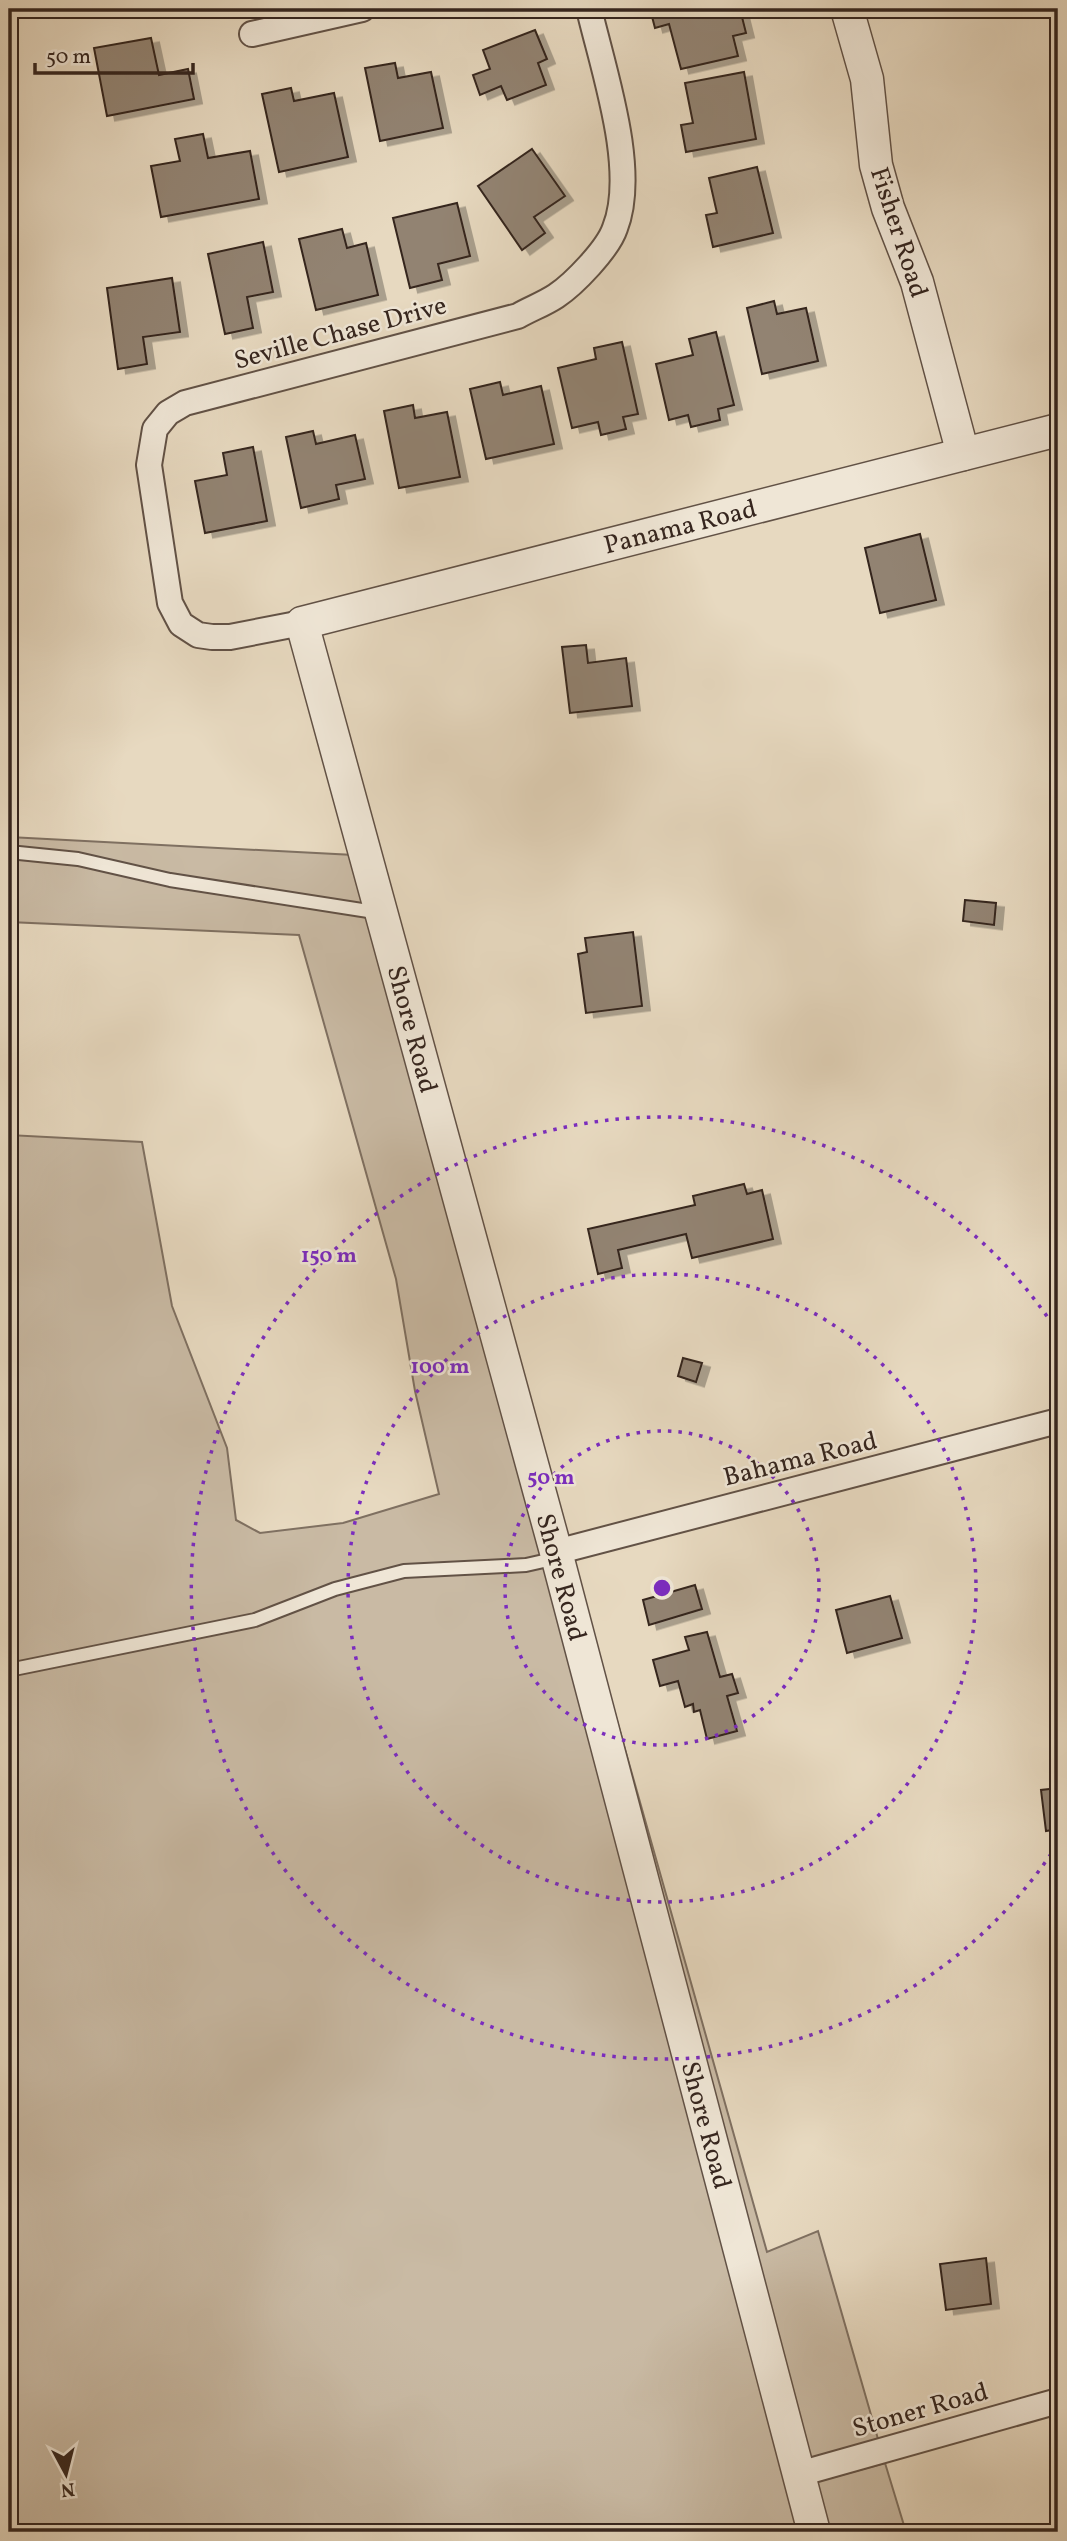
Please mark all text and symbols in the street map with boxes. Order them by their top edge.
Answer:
scale bar [35,32,192,76]
text: 50 m [46,43,91,72]
street label: Fisher Road [860,163,936,303]
street label: Seville Chase Drive [230,288,451,380]
street label: Panama Road [600,492,761,564]
street label: Shore Road [377,962,445,1097]
text: 150 m [301,1242,357,1271]
text: 100 m [410,1353,470,1382]
street label: Bahama Road [720,1423,881,1496]
text: 50 m [527,1464,575,1493]
street label: Shore Road [526,1510,594,1645]
centre of rings [650,1576,674,1600]
street label: Shore Road [671,2058,739,2193]
street label: Stoner Road [848,2374,993,2447]
north arrow [32,2440,102,2510]
text: N [59,2475,76,2503]

